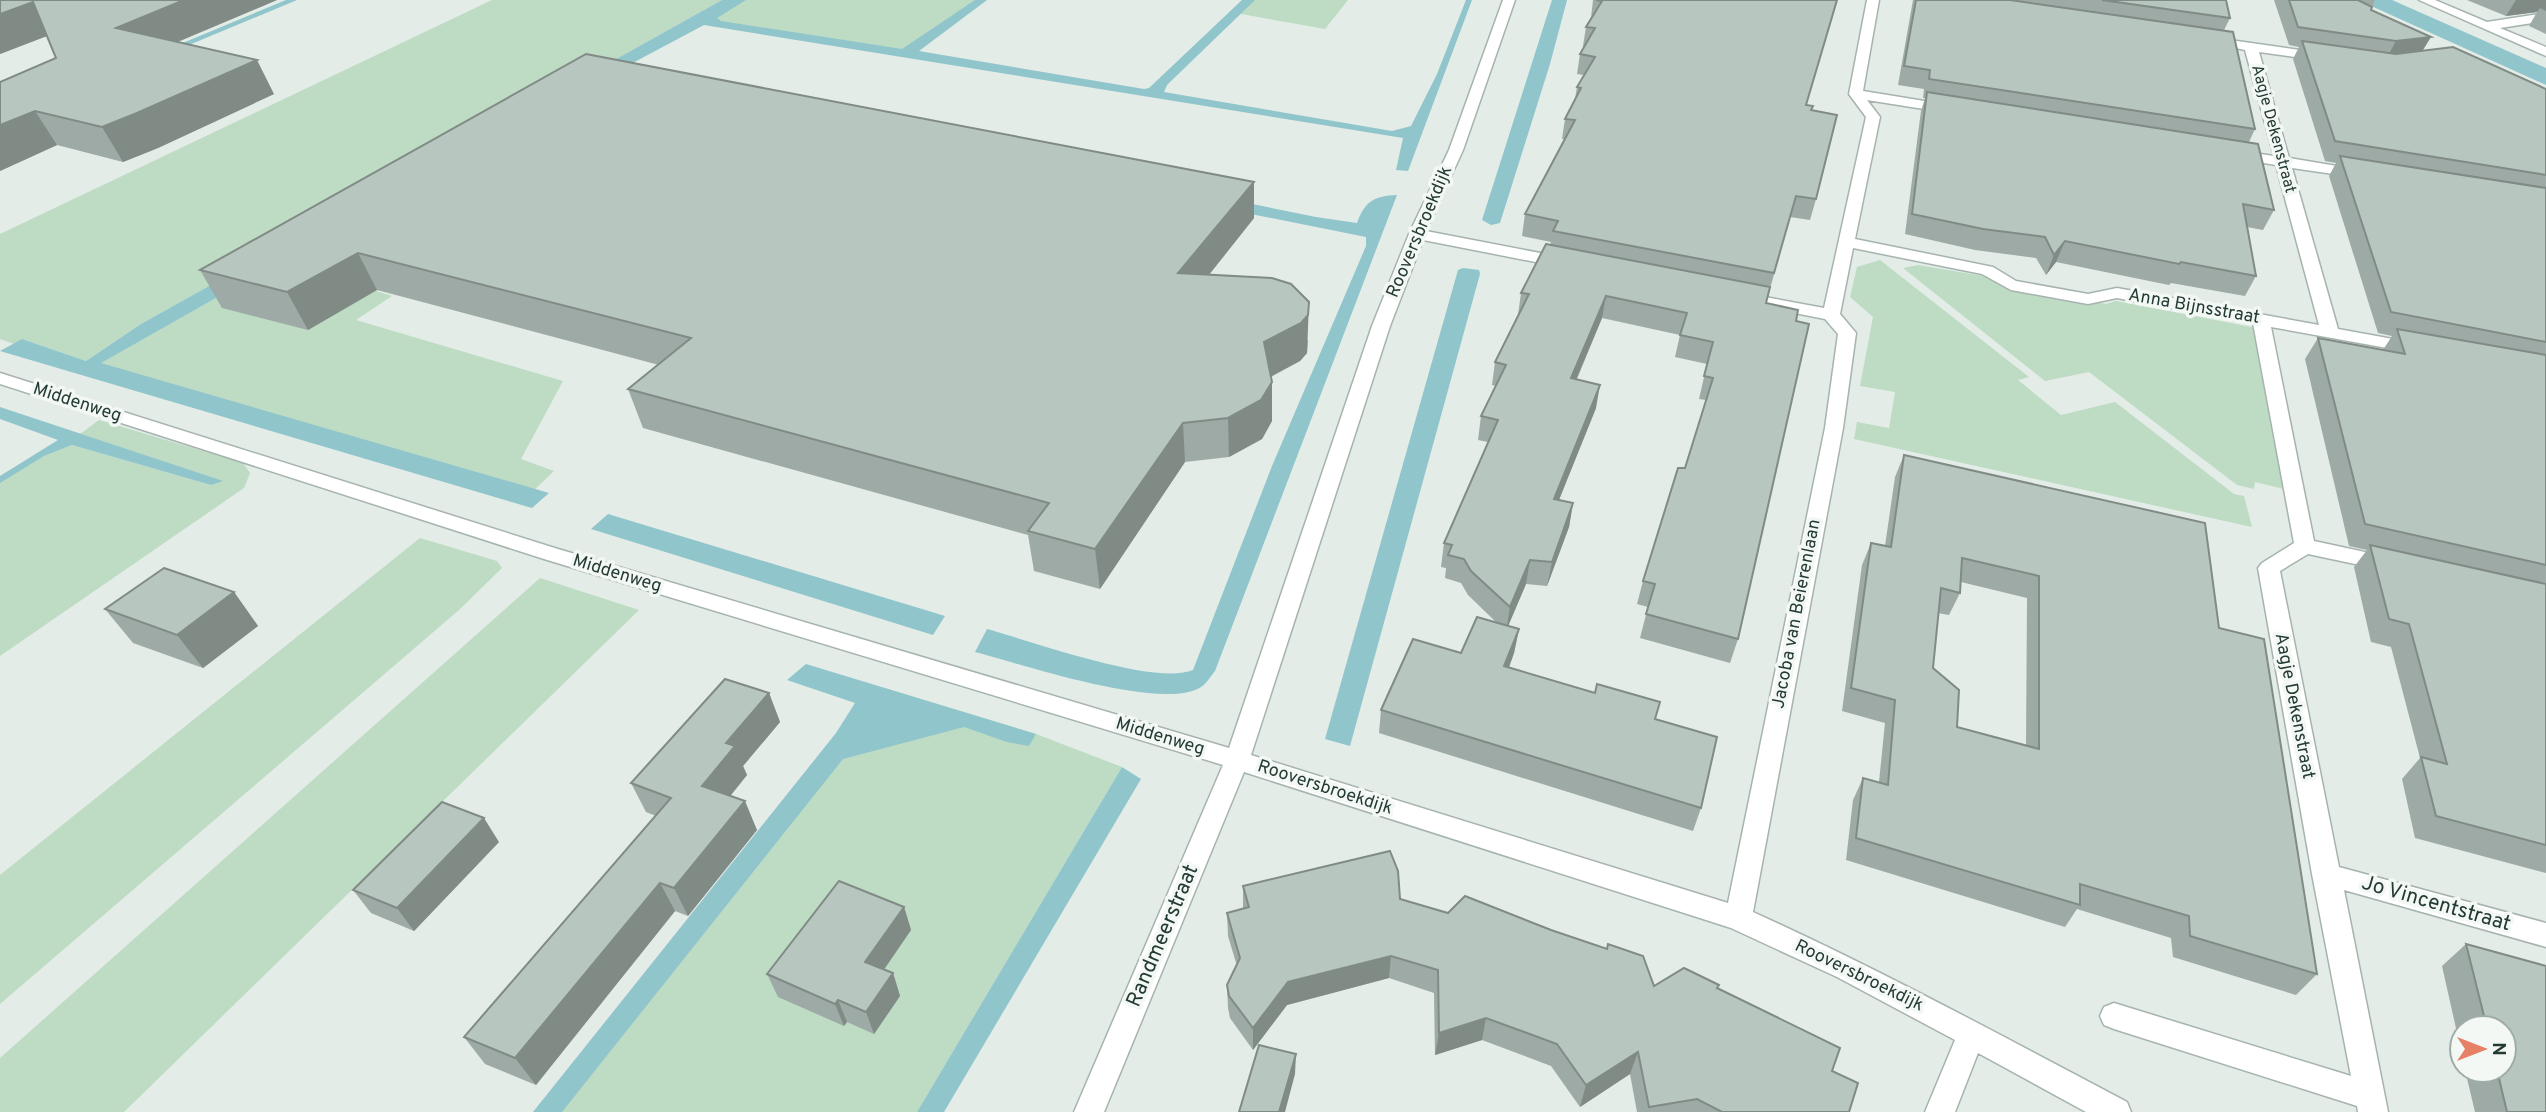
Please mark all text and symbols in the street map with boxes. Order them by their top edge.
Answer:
street label: Aagje Dekenstraat [2246,63,2300,195]
street label: Rooversbroekdijk [1382,163,1458,301]
street label: Anna Bijnsstraat [2126,284,2262,330]
street label: Middenweg [30,378,124,428]
street label: Jacoba van Beierenlaan [1767,517,1827,711]
street label: Middenweg [570,550,664,598]
street label: Aagje Dekenstraat [2269,631,2319,781]
street label: Middenweg [1113,713,1207,761]
street label: Rooversbroekdijk [1254,755,1396,821]
street label: Randmeerstraat [1121,861,1205,1011]
street label: Jo Vincentstraat [2358,870,2514,938]
street label: Rooversbroekdijk [1791,935,1927,1017]
north arrow [2448,1014,2518,1084]
text: N [2486,1042,2510,1056]

